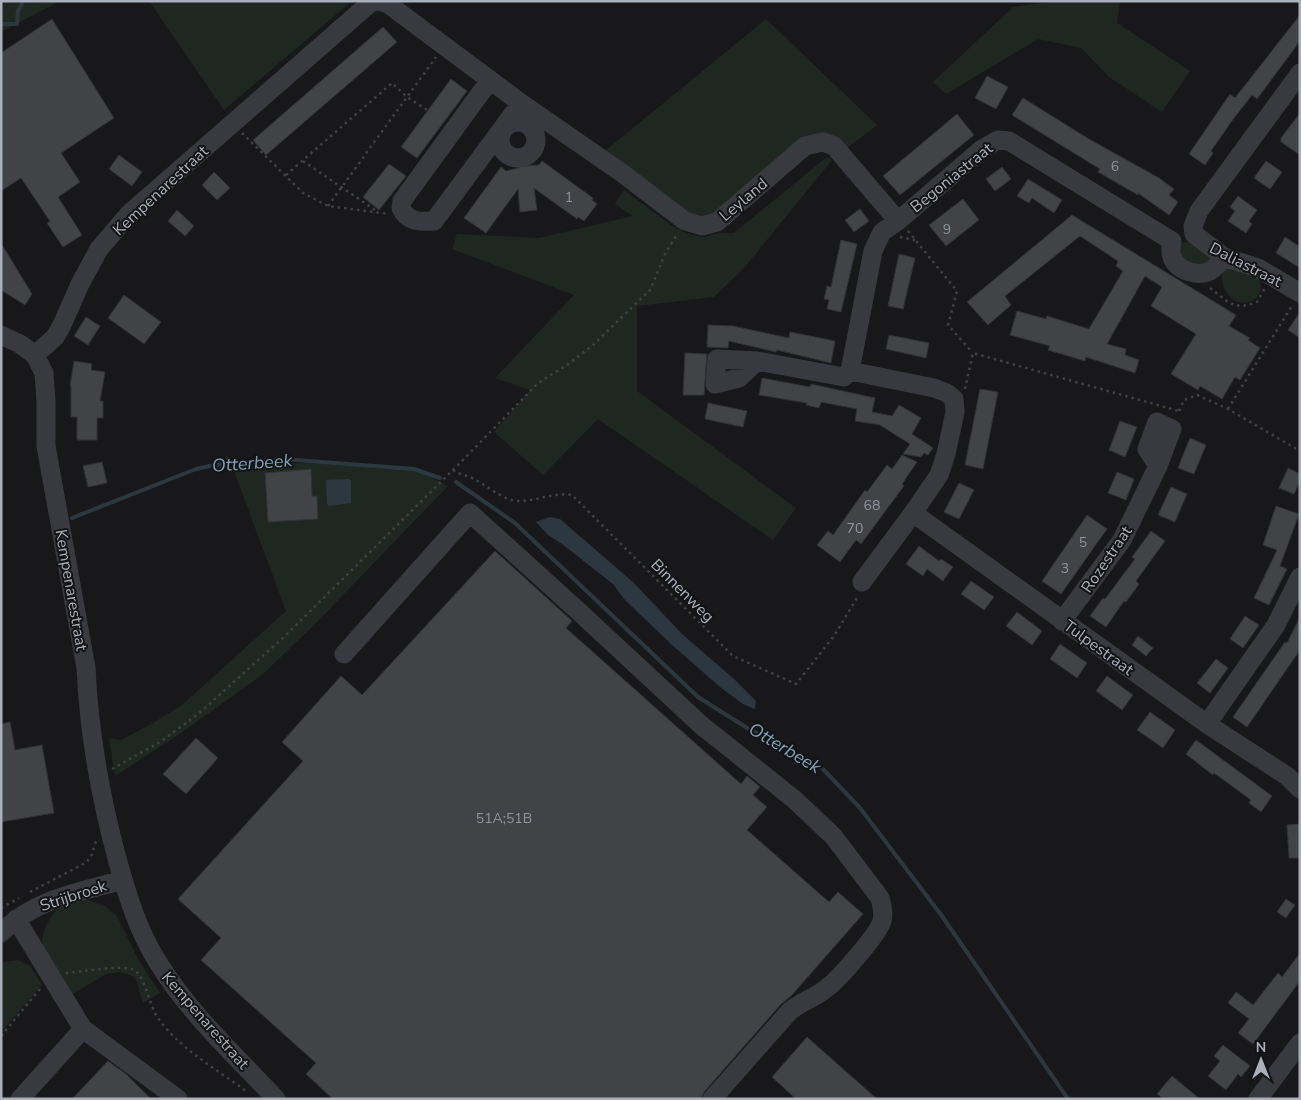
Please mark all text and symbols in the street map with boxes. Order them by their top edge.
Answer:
street label: Begoniastraat [906,137,998,218]
street label: Kempenarestraat [108,140,213,241]
house number: 6 [1111,157,1119,176]
street label: Leyland [715,173,772,226]
house number: 1 [565,188,573,207]
house number: 9 [943,220,951,239]
street label: Daliastraat [1205,237,1286,293]
water label: Otterbeek [211,448,294,478]
house number: 68 [864,496,880,515]
house number: 70 [847,519,863,538]
street label: Rozestraat [1076,521,1138,597]
street label: Kempenarestraat [50,528,93,653]
house number: 5 [1079,533,1087,552]
street label: Binnenweg [646,554,719,627]
house number: 3 [1061,559,1069,578]
street label: Tulpestraat [1059,615,1138,681]
water label: Otterbeek [744,717,827,780]
house number: 51A;51B [476,809,532,828]
street label: Strijbroek [37,875,110,917]
street label: Kempenarestraat [157,967,254,1075]
north arrow [1236,1035,1286,1085]
text: N [1256,1038,1266,1057]

